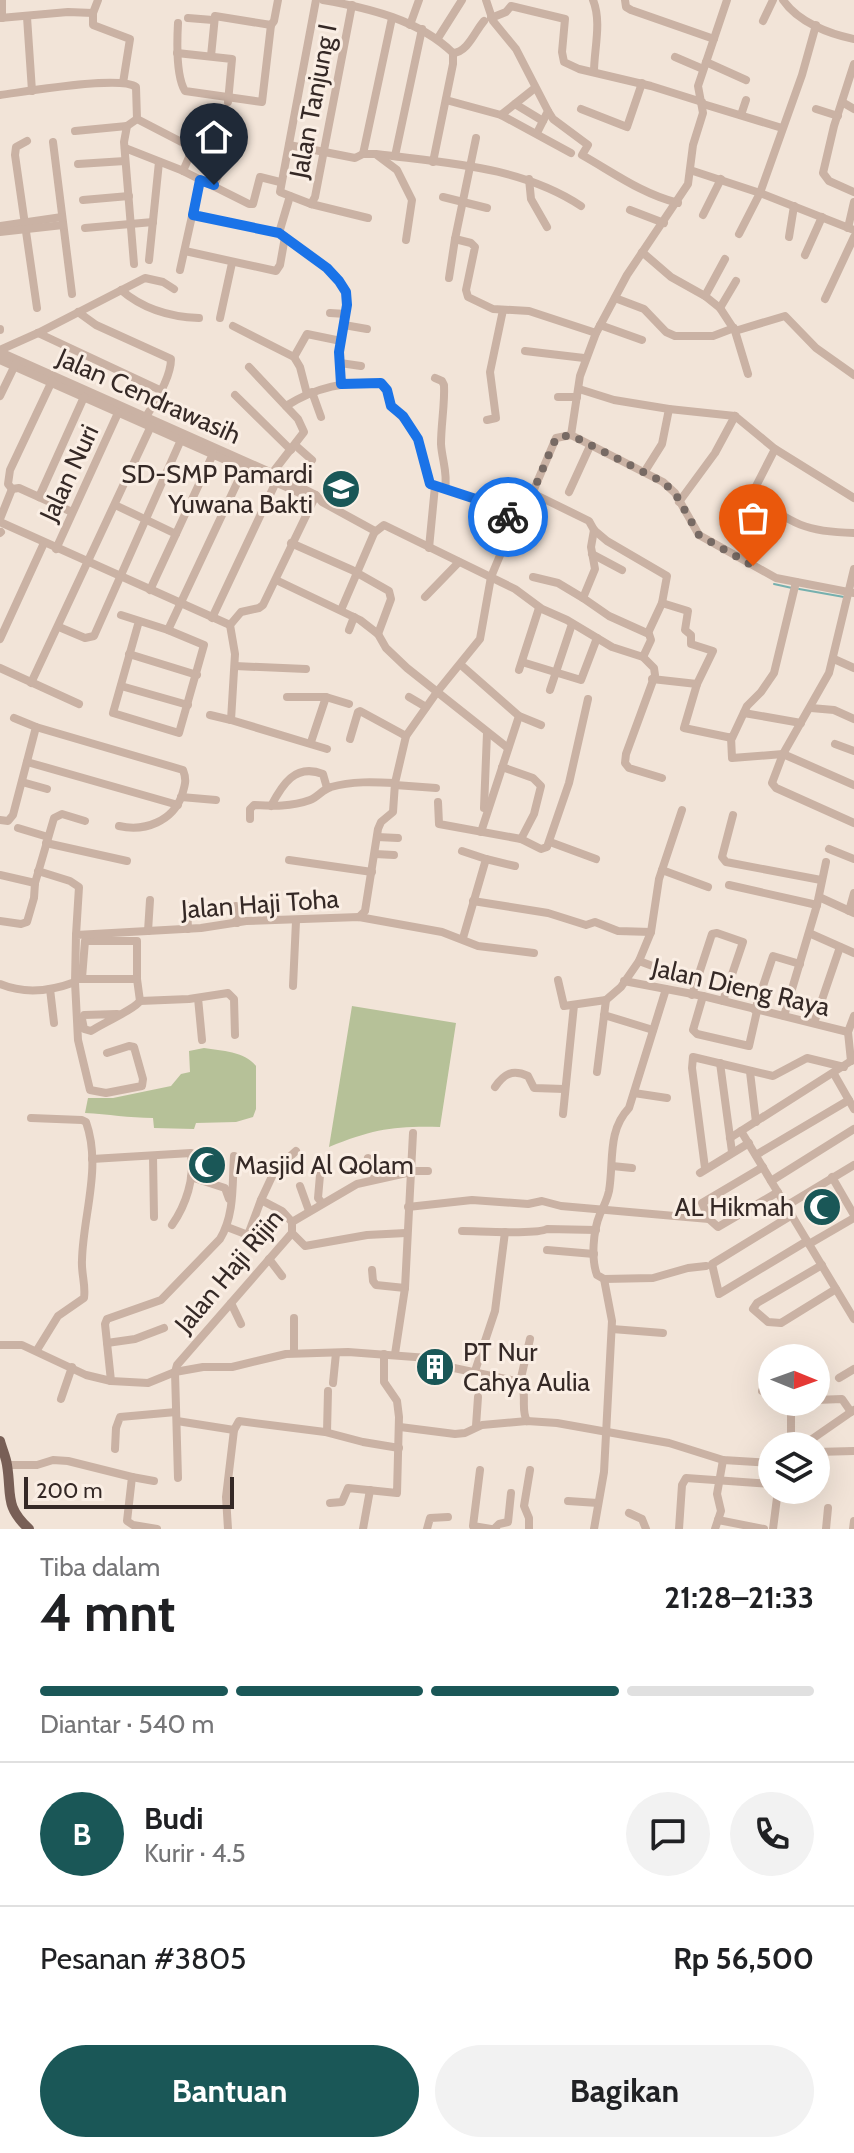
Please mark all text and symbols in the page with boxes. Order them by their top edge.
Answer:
street label: Jalan Tanjung I [282,21,344,182]
pin [180,103,248,185]
icon: home [192,115,236,159]
street label: Jalan Cendrawasih [51,341,246,451]
street label: Jalan Nuri [32,419,105,527]
place label: SD-SMP Pamardi Yuwana Bakti [121,458,313,520]
school or university icon: SD-SMP Pamardi Yuwana Bakti [320,468,362,510]
courier [468,477,548,557]
pin [719,484,787,566]
icon: bike [486,495,530,539]
icon: bag [731,496,775,540]
street label: Jalan Haji Toha [179,882,340,926]
street label: Jalan Dieng Raya [648,951,834,1023]
mosque icon: Masjid Al Qolam [186,1144,228,1186]
place label: Masjid Al Qolam [235,1149,414,1181]
mosque icon: AL Hikmah [801,1186,843,1228]
place label: AL Hikmah [674,1191,794,1223]
street label: Jalan Haji Rijin [167,1203,290,1340]
place label: PT Nur Cahya Aulia [463,1336,591,1398]
north arrow [758,1344,830,1416]
map controls [758,1344,830,1504]
building icon: PT Nur Cahya Aulia [414,1346,456,1388]
button: layers [758,1432,830,1504]
scale bar [24,1473,234,1509]
text: 200 m [36,1477,102,1504]
text: Tiba dalam [40,1551,160,1583]
text: 21:28–21:33 [664,1579,814,1616]
text: 4 mnt [40,1581,175,1644]
text: Diantar · 540 m [40,1708,214,1740]
button: chat [626,1792,710,1876]
button: phone [730,1792,814,1876]
text: Budi [144,1800,204,1837]
text: B [73,1816,91,1853]
text: Kurir · 4.5 [144,1837,246,1869]
text: Pesanan #3805 [40,1940,246,1977]
text: Rp 56,500 [673,1940,814,1977]
button: Bantuan [40,2045,419,2137]
button: Bagikan [435,2045,814,2137]

